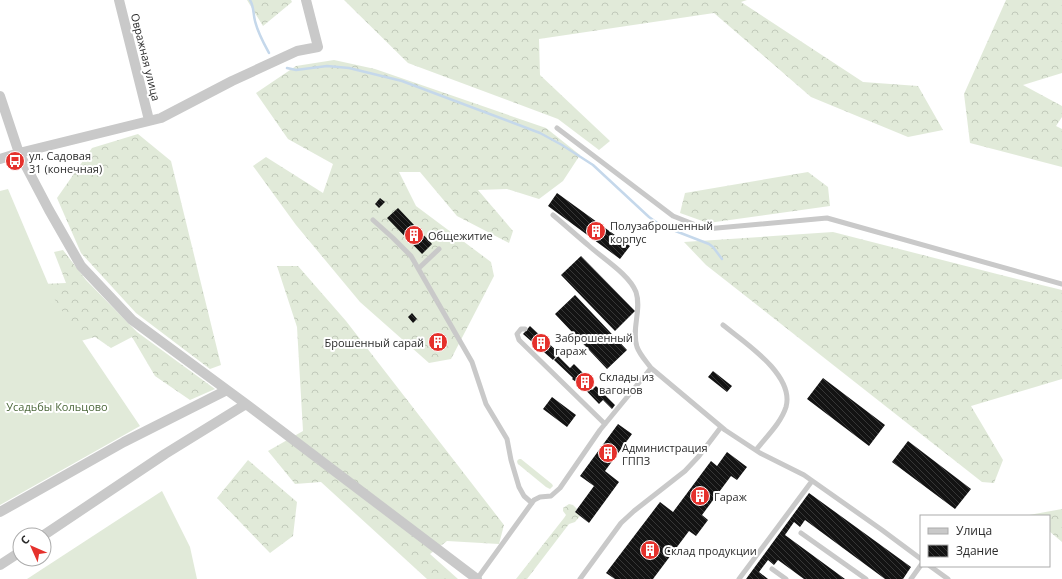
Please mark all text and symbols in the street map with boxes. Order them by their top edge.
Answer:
street label: Овражная улица [128,12,164,102]
place label: ул. Садовая 31 (конечная) [29,148,102,176]
bus stop icon: ул. Садовая 31 (конечная) [4,150,26,172]
place label: Полузаброшенный корпус [610,218,713,246]
building icon: Полузаброшенный корпус [585,220,607,242]
building icon: Общежитие [403,224,425,246]
place label: Общежитие [428,228,493,243]
place label: Заброшенный гараж [555,330,633,358]
building icon: Брошенный сарай [427,331,449,353]
building icon: Заброшенный гараж [530,332,552,354]
place label: Брошенный сарай [325,335,424,350]
place label: Склады из вагонов [599,369,654,397]
building icon: Склады из вагонов [574,371,596,393]
park label: Усадьбы Кольцово [6,399,108,414]
place label: Администрация ГППЗ [622,440,708,468]
building icon: Администрация ГППЗ [597,442,619,464]
building icon: Гараж [689,485,711,507]
place label: Гараж [714,489,748,504]
legend [920,515,1050,567]
text: Улица [956,522,992,539]
north arrow [12,527,52,567]
text: С [17,532,32,547]
building icon: Склад продукции [639,539,661,561]
text: Здание [956,542,999,559]
place label: Склад продукции [664,543,757,558]

